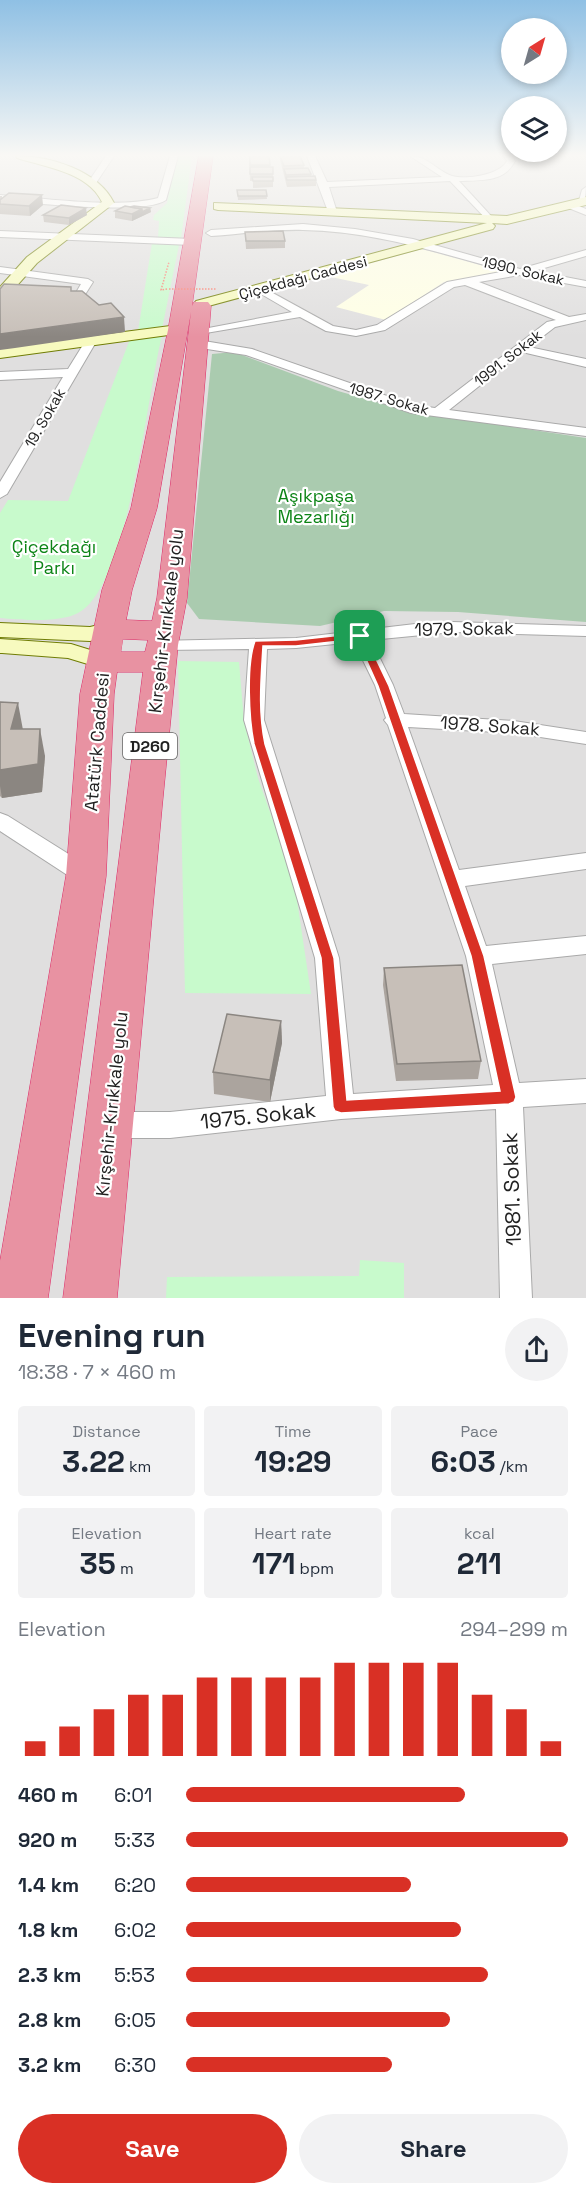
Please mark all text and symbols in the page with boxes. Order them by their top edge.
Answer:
north arrow [501,18,567,84]
map controls [501,18,567,162]
button: layers [501,96,567,162]
street label: Çiçekdağı Caddesi [237,251,369,304]
street label: 1990. Sokak [480,252,566,289]
street label: 1991. Sokak [470,325,545,390]
street label: 1987. Sokak [347,378,431,419]
street label: 19. Sokak [20,385,69,451]
park label: Aşıkpaşa Mezarlığı [277,484,355,528]
street label: Kırşehir-Kırıkkale yolu [143,527,188,714]
park label: Çiçekdağı Parkı [12,535,96,579]
pin [334,610,385,661]
street label: 1979. Sokak [414,616,514,641]
icon: arrive [343,619,376,652]
street label: Atatürk Caddesi [79,672,114,812]
street label: 1978. Sokak [439,711,541,740]
road number: D260 [123,733,177,759]
street label: Kırşehir-Kırıkkale yolu [90,1010,133,1197]
street label: 1975. Sokak [199,1096,317,1135]
street label: 1981. Sokak [496,1132,527,1246]
text: Evening run [18,1315,206,1357]
button: share [505,1318,568,1381]
text: 18:38 · 7 × 460 m [18,1359,176,1385]
text: Distance [73,1421,141,1442]
text: Time [275,1421,311,1442]
text: Pace [461,1421,498,1442]
text: 3.22 [62,1442,125,1481]
text: 19:29 [254,1442,332,1481]
text: 6:03 [431,1442,496,1481]
text: km [125,1456,151,1477]
text: /km [496,1456,528,1477]
text: Elevation [72,1523,142,1544]
text: Heart rate [254,1523,332,1544]
text: kcal [464,1523,495,1544]
text: 35 [80,1544,116,1583]
text: 171 [252,1544,295,1583]
text: 211 [457,1544,502,1583]
text: m [116,1558,134,1579]
text: bpm [295,1558,334,1579]
text: Elevation [18,1616,106,1642]
text: 294–299 m [460,1616,568,1642]
text: 460 m [18,1782,78,1808]
text: 6:01 [114,1782,152,1808]
text: 920 m [18,1827,77,1853]
text: 5:33 [114,1827,155,1853]
text: 1.4 km [18,1872,79,1898]
text: 6:20 [114,1872,156,1898]
text: 1.8 km [18,1917,78,1943]
text: 6:02 [114,1917,156,1943]
text: 2.3 km [18,1962,81,1988]
text: 5:53 [114,1962,155,1988]
text: 2.8 km [18,2007,81,2033]
text: 6:05 [114,2007,156,2033]
text: 3.2 km [18,2052,81,2078]
text: 6:30 [114,2052,156,2078]
button: Save [18,2114,287,2183]
button: Share [299,2114,568,2183]

